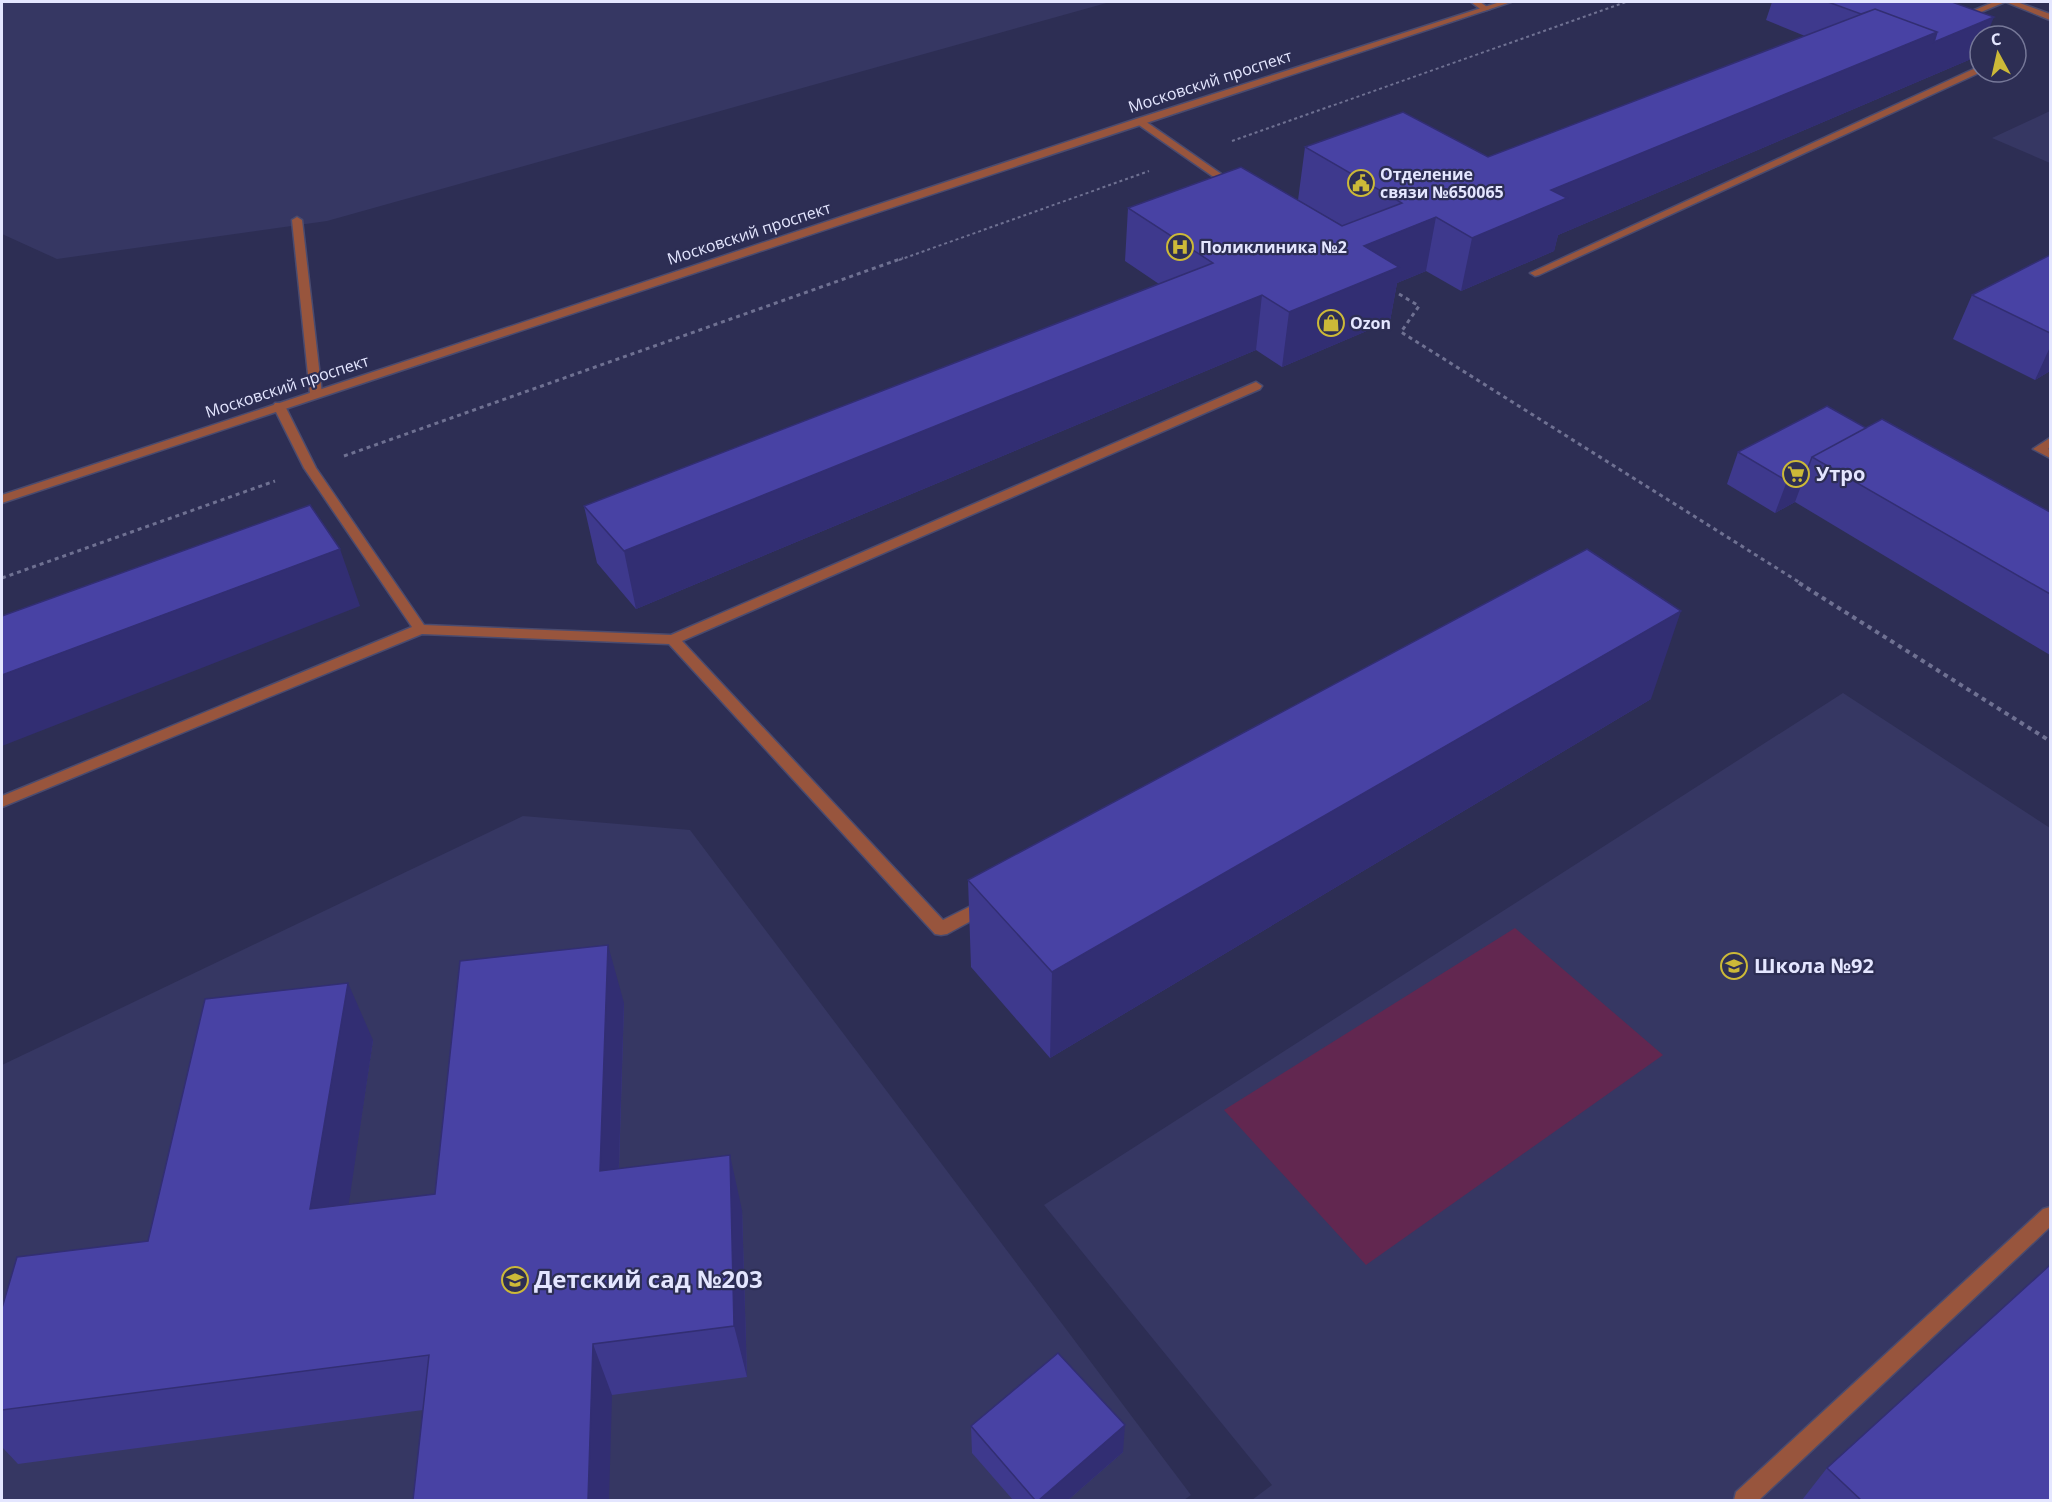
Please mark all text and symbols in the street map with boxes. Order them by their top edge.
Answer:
north arrow [1968,24,2028,84]
text: С [1989,28,2002,51]
street label: Московский проспект [1125,44,1295,118]
place label: Отделение связи №650065 [1380,163,1504,203]
public building icon: Отделение связи №650065 [1346,168,1376,198]
street label: Московский проспект [664,196,834,270]
hospital icon: Поликлиника №2 [1165,232,1195,262]
place label: Поликлиника №2 [1200,236,1347,258]
shop icon: Ozon [1316,308,1346,338]
place label: Ozon [1350,312,1391,334]
street label: Московский проспект [202,349,372,423]
supermarket icon: Утро [1781,459,1811,489]
place label: Утро [1816,460,1865,487]
school or university icon: Школа №92 [1719,951,1749,981]
place label: Школа №92 [1754,952,1874,979]
place label: Детский сад №203 [534,1262,763,1295]
school or university icon: Детский сад №203 [500,1265,530,1295]

